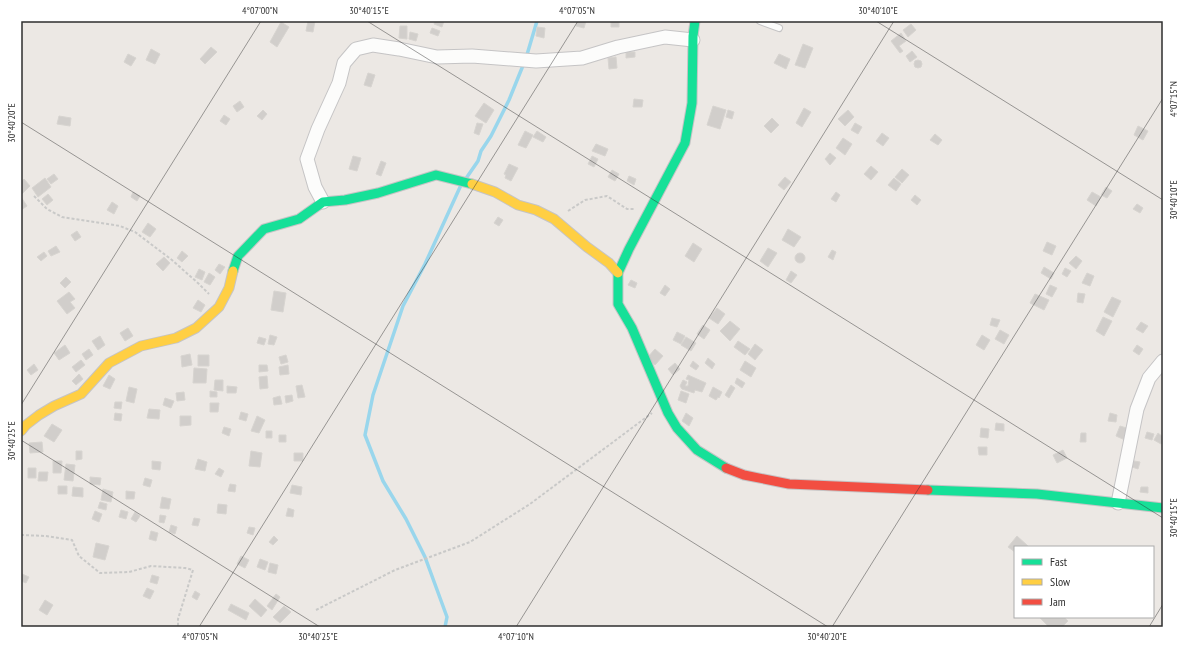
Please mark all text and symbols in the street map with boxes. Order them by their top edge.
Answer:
text: 4°07'00"N [242,4,278,17]
text: 30°40'15"E [349,4,389,17]
text: 4°07'05"N [559,4,595,17]
text: 30°40'10"E [858,4,898,17]
text: 4°07'15"N [1167,81,1180,117]
text: 30°40'20"E [5,103,18,143]
text: 30°40'10"E [1167,180,1180,220]
text: 30°40'25"E [5,421,18,461]
text: 30°40'15"E [1167,498,1180,538]
legend [1014,546,1154,618]
text: Fast [1050,554,1068,569]
text: Slow [1050,574,1071,589]
text: Jam [1049,594,1066,609]
text: 4°07'05"N [182,630,218,643]
text: 30°40'25"E [298,630,338,643]
text: 4°07'10"N [498,630,534,643]
text: 30°40'20"E [807,630,847,643]

